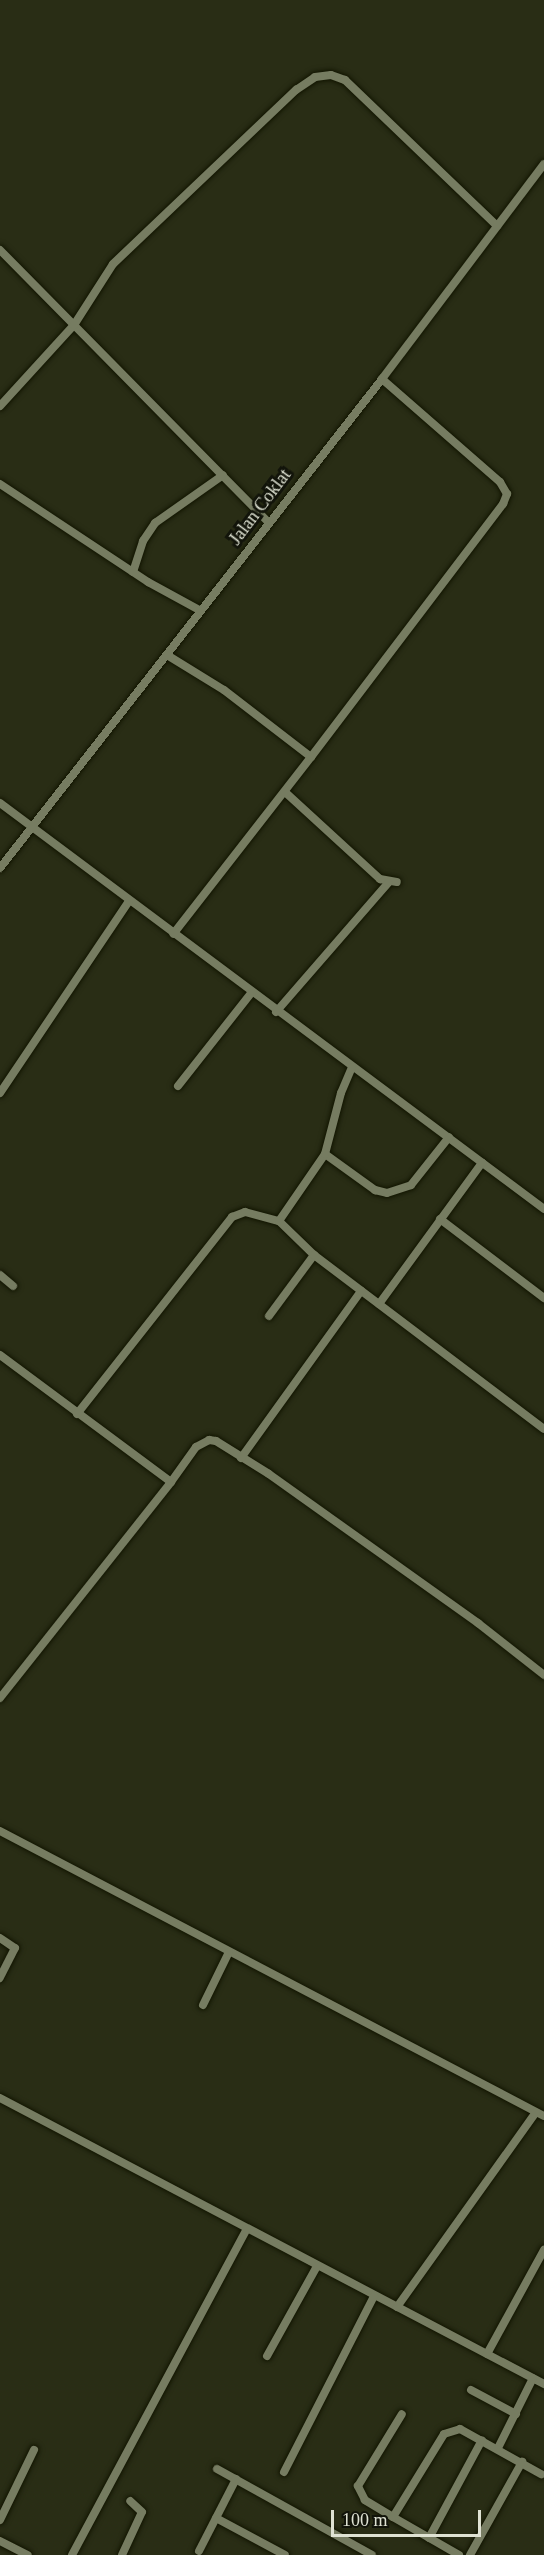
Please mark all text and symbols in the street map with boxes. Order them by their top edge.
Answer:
street label: Jalan Coklat [224,465,296,549]
scale bar [334,2498,484,2536]
text: 100 m [342,2510,388,2530]

